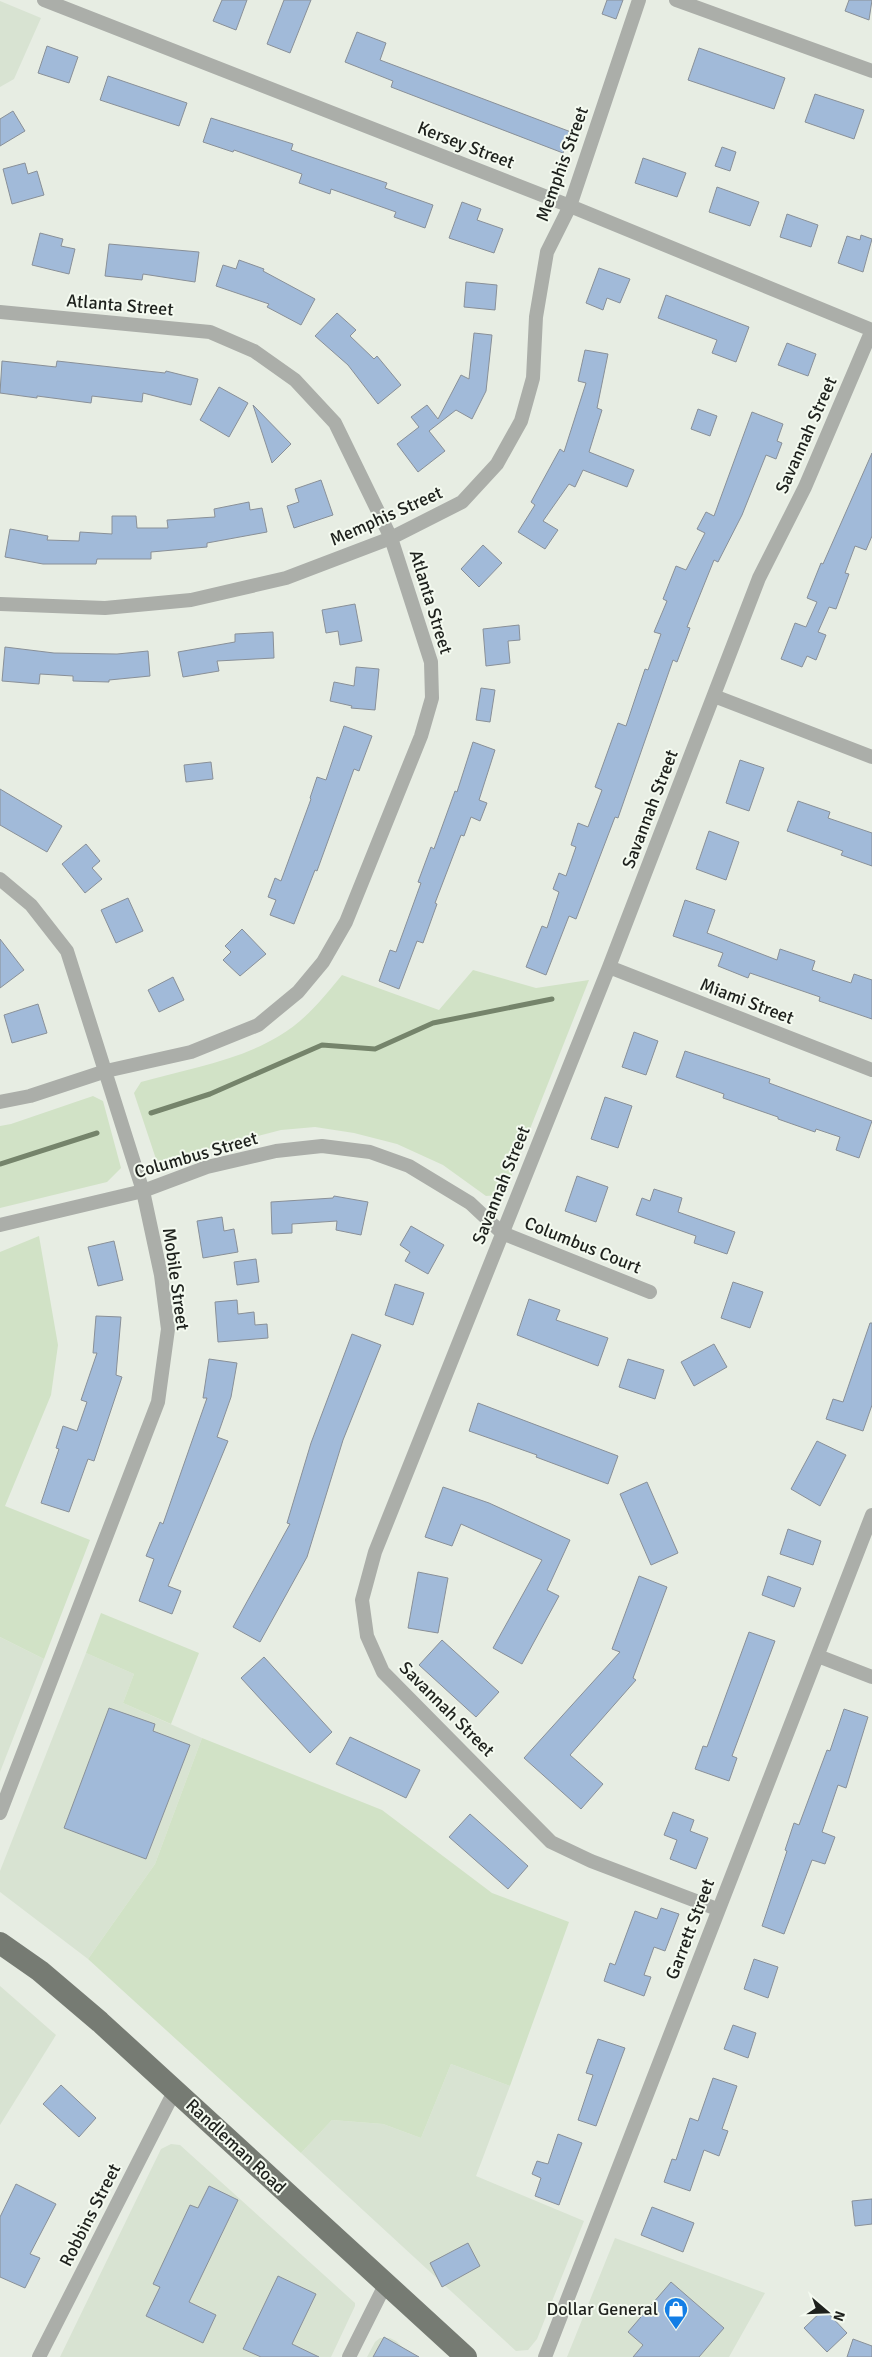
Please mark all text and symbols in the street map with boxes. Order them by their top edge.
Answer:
street label: Memphis Street [531,103,593,225]
street label: Kersey Street [414,116,518,174]
street label: Atlanta Street [65,289,175,321]
street label: Savannah Street [770,373,842,497]
street label: Memphis Street [326,481,446,551]
street label: Atlanta Street [405,547,457,657]
street label: Savannah Street [617,746,683,872]
street label: Miami Street [697,973,797,1029]
street label: Savannah Street [467,1123,535,1247]
street label: Columbus Street [132,1127,260,1183]
street label: Columbus Court [521,1212,645,1278]
street label: Mobile Street [158,1226,194,1332]
street label: Savannah Street [395,1657,499,1761]
street label: Garrett Street [661,1876,719,1982]
street label: Randleman Road [181,2094,291,2198]
street label: Robbins Street [55,2160,125,2270]
north arrow [802,2287,852,2337]
shop icon: Dollar General [663,2296,689,2330]
place label: Dollar General [547,2298,658,2320]
text: N [829,2309,848,2323]

